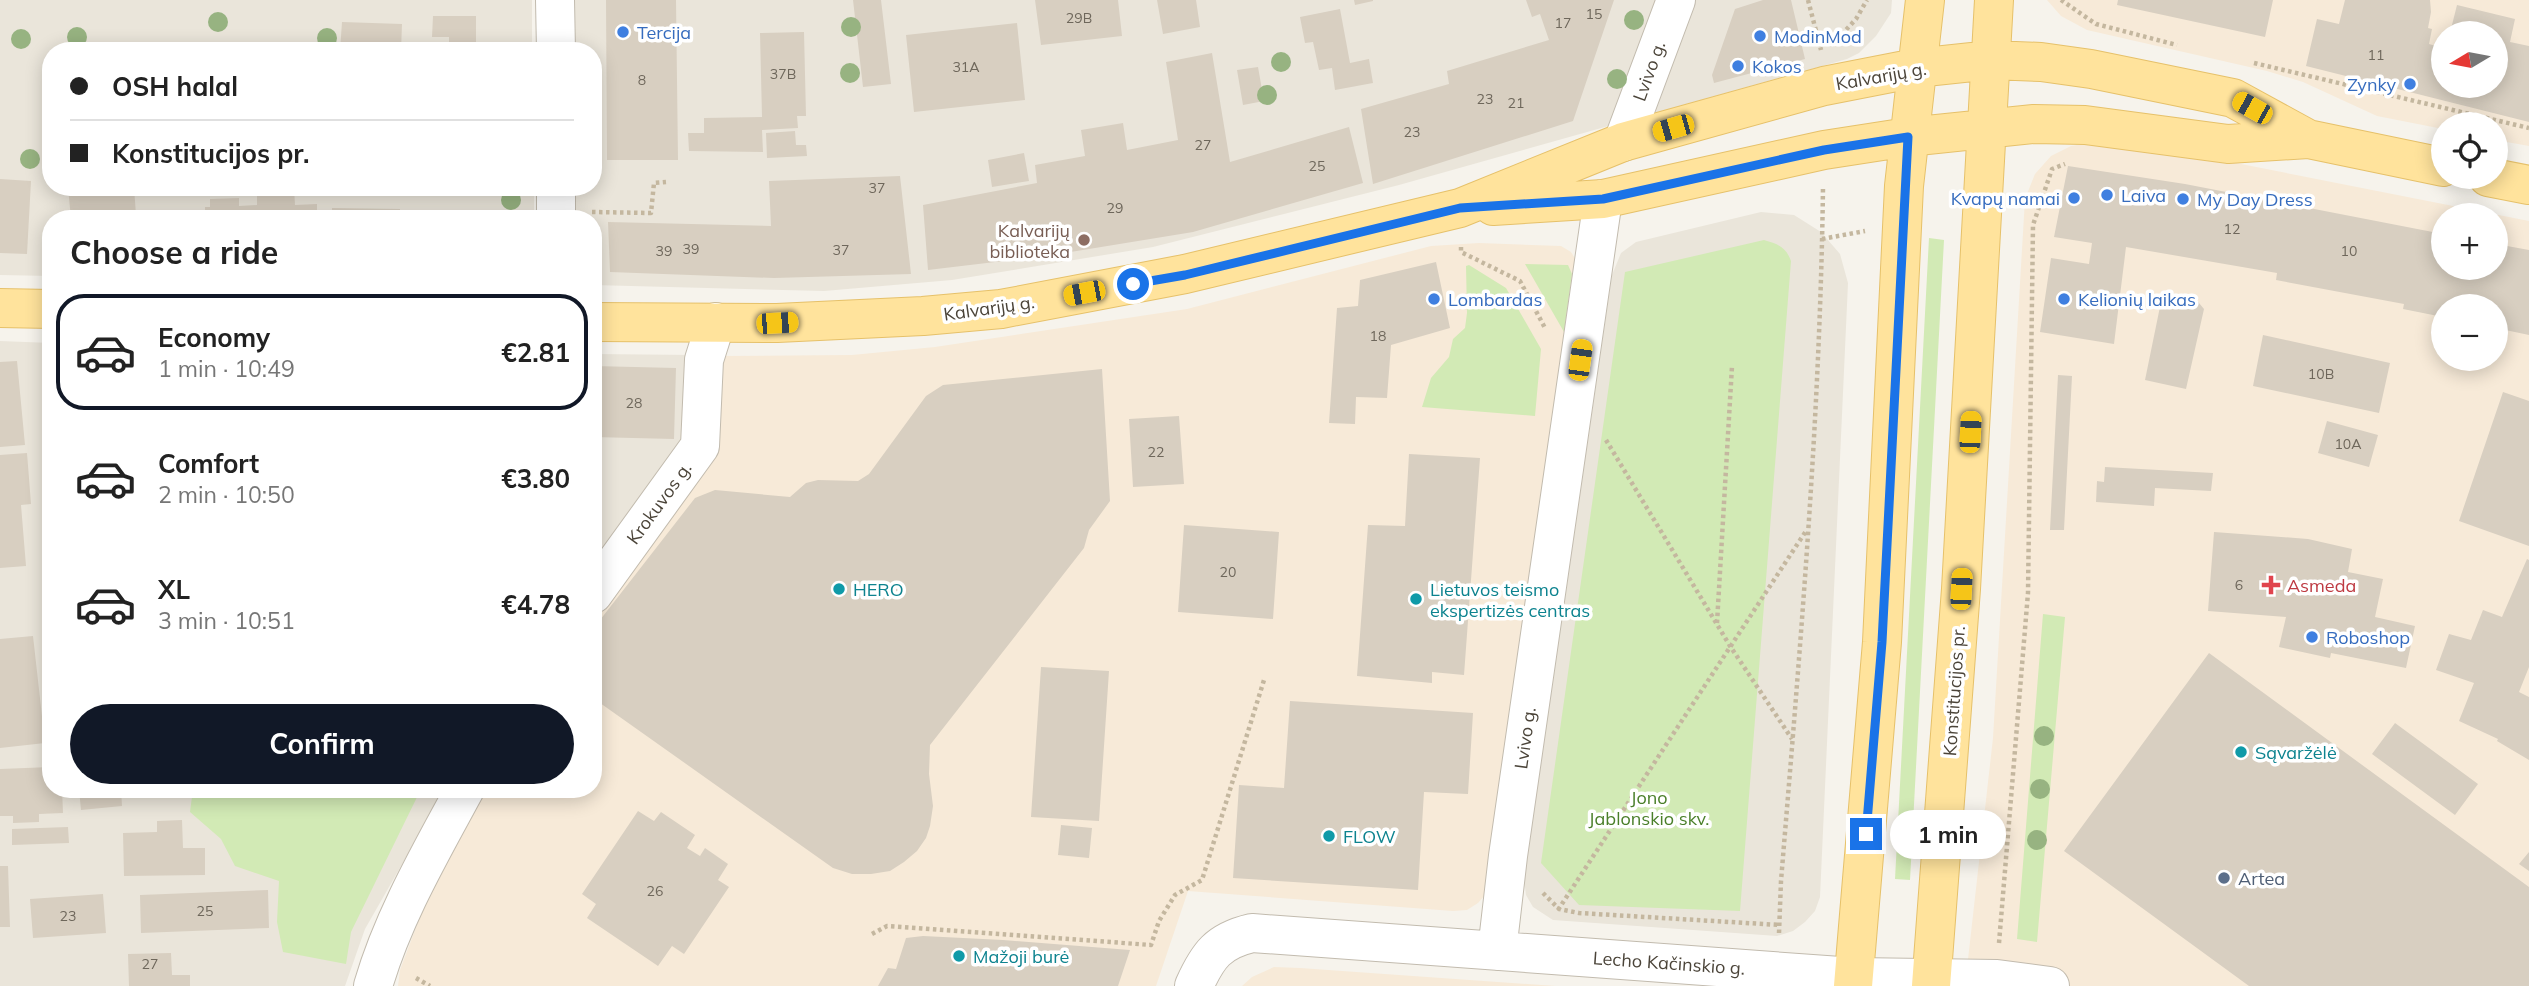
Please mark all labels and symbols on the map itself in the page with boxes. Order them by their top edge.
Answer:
house number: 15 [1586,5,1602,23]
house number: 29B [1066,9,1092,27]
house number: 17 [1555,14,1571,32]
place label: Tercija [637,21,691,44]
north arrow [2431,21,2508,98]
marker: Tercija [615,24,631,40]
place label: ModinMod [1774,25,1862,48]
marker: ModinMod [1752,28,1768,44]
street label: Lvivo g. [1628,38,1670,104]
house number: 11 [2368,46,2384,64]
place label: Kokos [1752,55,1802,78]
street label: Kalvarijų g. [1834,57,1928,95]
house number: 31A [952,58,980,76]
marker: Kokos [1730,58,1746,74]
house number: 37B [770,65,796,83]
house number: 8 [638,71,646,89]
place label: Zynky [2347,73,2396,96]
marker: Zynky [2402,76,2418,92]
car [2229,89,2276,127]
house number: 23 [1477,90,1493,108]
house number: 21 [1508,94,1524,112]
car [1650,112,1697,144]
house number: 23 [1404,123,1420,141]
house number: 27 [1195,136,1211,154]
house number: 25 [1309,157,1325,175]
house number: 37 [869,179,885,197]
place label: Laiva [2121,184,2166,207]
place label: Kvapų namai [1951,187,2060,210]
marker: Laiva [2099,187,2115,203]
place label: My Day Dress [2197,188,2313,211]
marker: Kvapų namai [2066,190,2082,206]
marker: My Day Dress [2175,191,2191,207]
house number: 29 [1107,199,1123,217]
place label: Kalvarijų biblioteka [989,219,1070,263]
house number: 12 [2224,220,2240,238]
marker: Kalvarijų biblioteka [1076,232,1092,248]
house number: 39 [683,240,699,258]
house number: 37 [833,241,849,259]
house number: 39 [656,242,672,260]
house number: 10 [2341,242,2357,260]
route start [1117,268,1149,300]
car [1062,279,1107,307]
place label: Lombardas [1448,288,1542,311]
place label: Kelionių laikas [2078,288,2196,311]
street label: Kalvarijų g. [942,290,1036,326]
marker: Lombardas [1426,291,1442,307]
marker: Kelionių laikas [2056,291,2072,307]
car [756,311,799,335]
house number: 18 [1370,327,1386,345]
car [1567,338,1594,382]
house number: 10B [2308,365,2334,383]
house number: 28 [626,394,642,412]
car [1959,410,1982,454]
house number: 10A [2334,435,2362,453]
house number: 22 [1148,443,1164,461]
street label: Krokuvos g. [621,457,697,549]
house number: 20 [1220,563,1236,581]
car [1950,567,1973,611]
place label: Asmeda [2287,574,2356,597]
marker: Asmeda [2261,575,2281,595]
house number: 6 [2235,576,2243,594]
place label: HERO [853,578,904,601]
place label: Lietuvos teismo ekspertizės centras [1430,578,1590,622]
marker: HERO [831,581,847,597]
marker: Lietuvos teismo ekspertizės centras [1408,591,1424,607]
street label: Konstitucijos pr. [1938,625,1970,757]
place label: Roboshop [2326,626,2410,649]
marker: Roboshop [2304,629,2320,645]
street label: Lvivo g. [1509,706,1541,770]
place label: Sąvaržėlė [2255,741,2337,764]
marker: Sąvaržėlė [2233,744,2249,760]
park label: Jono Jablonskio skv. [1589,786,1709,830]
callout: 1 min [1890,810,2006,858]
route end [1850,818,1882,850]
place label: FLOW [1343,825,1396,848]
marker: FLOW [1321,828,1337,844]
place label: Artea [2238,867,2285,890]
marker: Artea [2216,870,2232,886]
house number: 26 [647,882,663,900]
house number: 25 [197,902,213,920]
house number: 23 [60,907,76,925]
place label: Mažoji burė [973,945,1069,968]
street label: Lecho Kačinskio g. [1592,946,1746,980]
marker: Mažoji burė [951,948,967,964]
house number: 27 [142,955,158,973]

